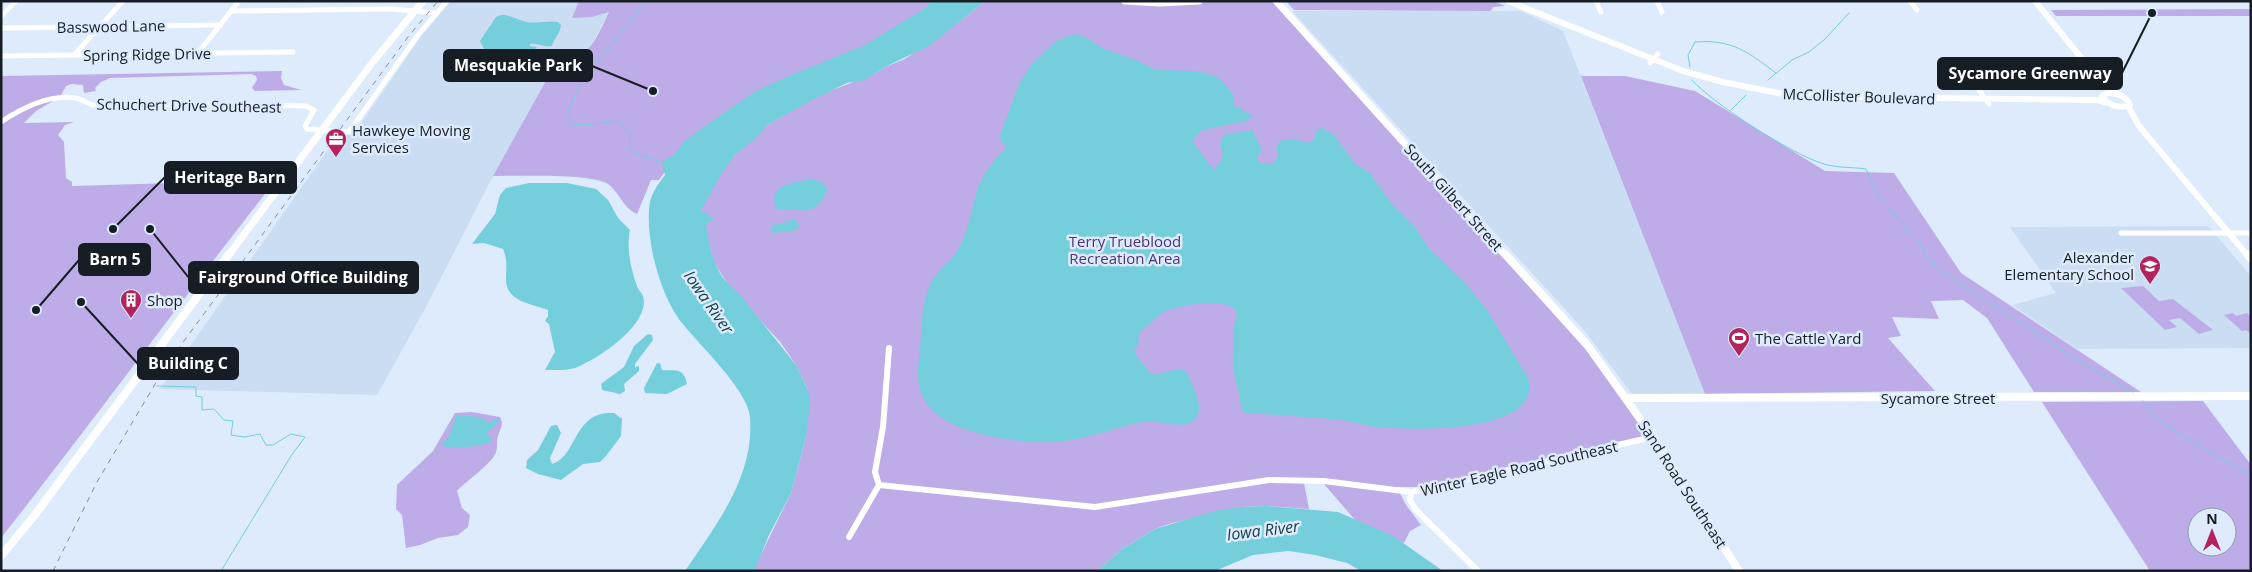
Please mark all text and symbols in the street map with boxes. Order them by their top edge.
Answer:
street label: Basswood Lane [56,15,166,37]
street label: Spring Ridge Drive [83,43,211,65]
callout: Mesquakie Park [444,50,592,81]
text: Mesquakie Park [454,54,582,76]
callout: Sycamore Greenway [1938,58,2122,89]
text: Sycamore Greenway [1948,62,2112,84]
street label: McCollister Boulevard [1782,83,1936,109]
street label: Schuchert Drive Southeast [96,93,282,117]
place label: Hawkeye Moving Services [352,120,470,157]
office icon: Hawkeye Moving Services [324,127,348,158]
street label: South Gilbert Street [1400,139,1508,255]
callout: Heritage Barn [165,162,296,193]
text: Heritage Barn [174,166,286,188]
park label: Terry Trueblood Recreation Area [1069,231,1181,268]
callout: Barn 5 [79,244,150,275]
place label: Alexander Elementary School [2004,247,2134,284]
text: Barn 5 [89,248,141,270]
school or university icon: Alexander Elementary School [2138,254,2162,285]
callout: Fairground Office Building [189,262,418,293]
text: Fairground Office Building [198,266,408,288]
water label: Iowa River [679,266,739,339]
building icon: Shop [119,288,143,319]
place label: Shop [147,290,183,310]
sports icon: The Cattle Yard [1727,326,1751,357]
place label: The Cattle Yard [1755,328,1861,348]
callout: Building C [138,348,238,379]
text: Building C [148,352,228,374]
street label: Sycamore Street [1881,388,1995,408]
street label: Sand Road Southeast [1634,416,1732,552]
street label: Winter Eagle Road Southeast [1419,436,1619,500]
north arrow [2187,507,2237,557]
text: N [2206,509,2218,528]
water label: Iowa River [1226,515,1301,545]

